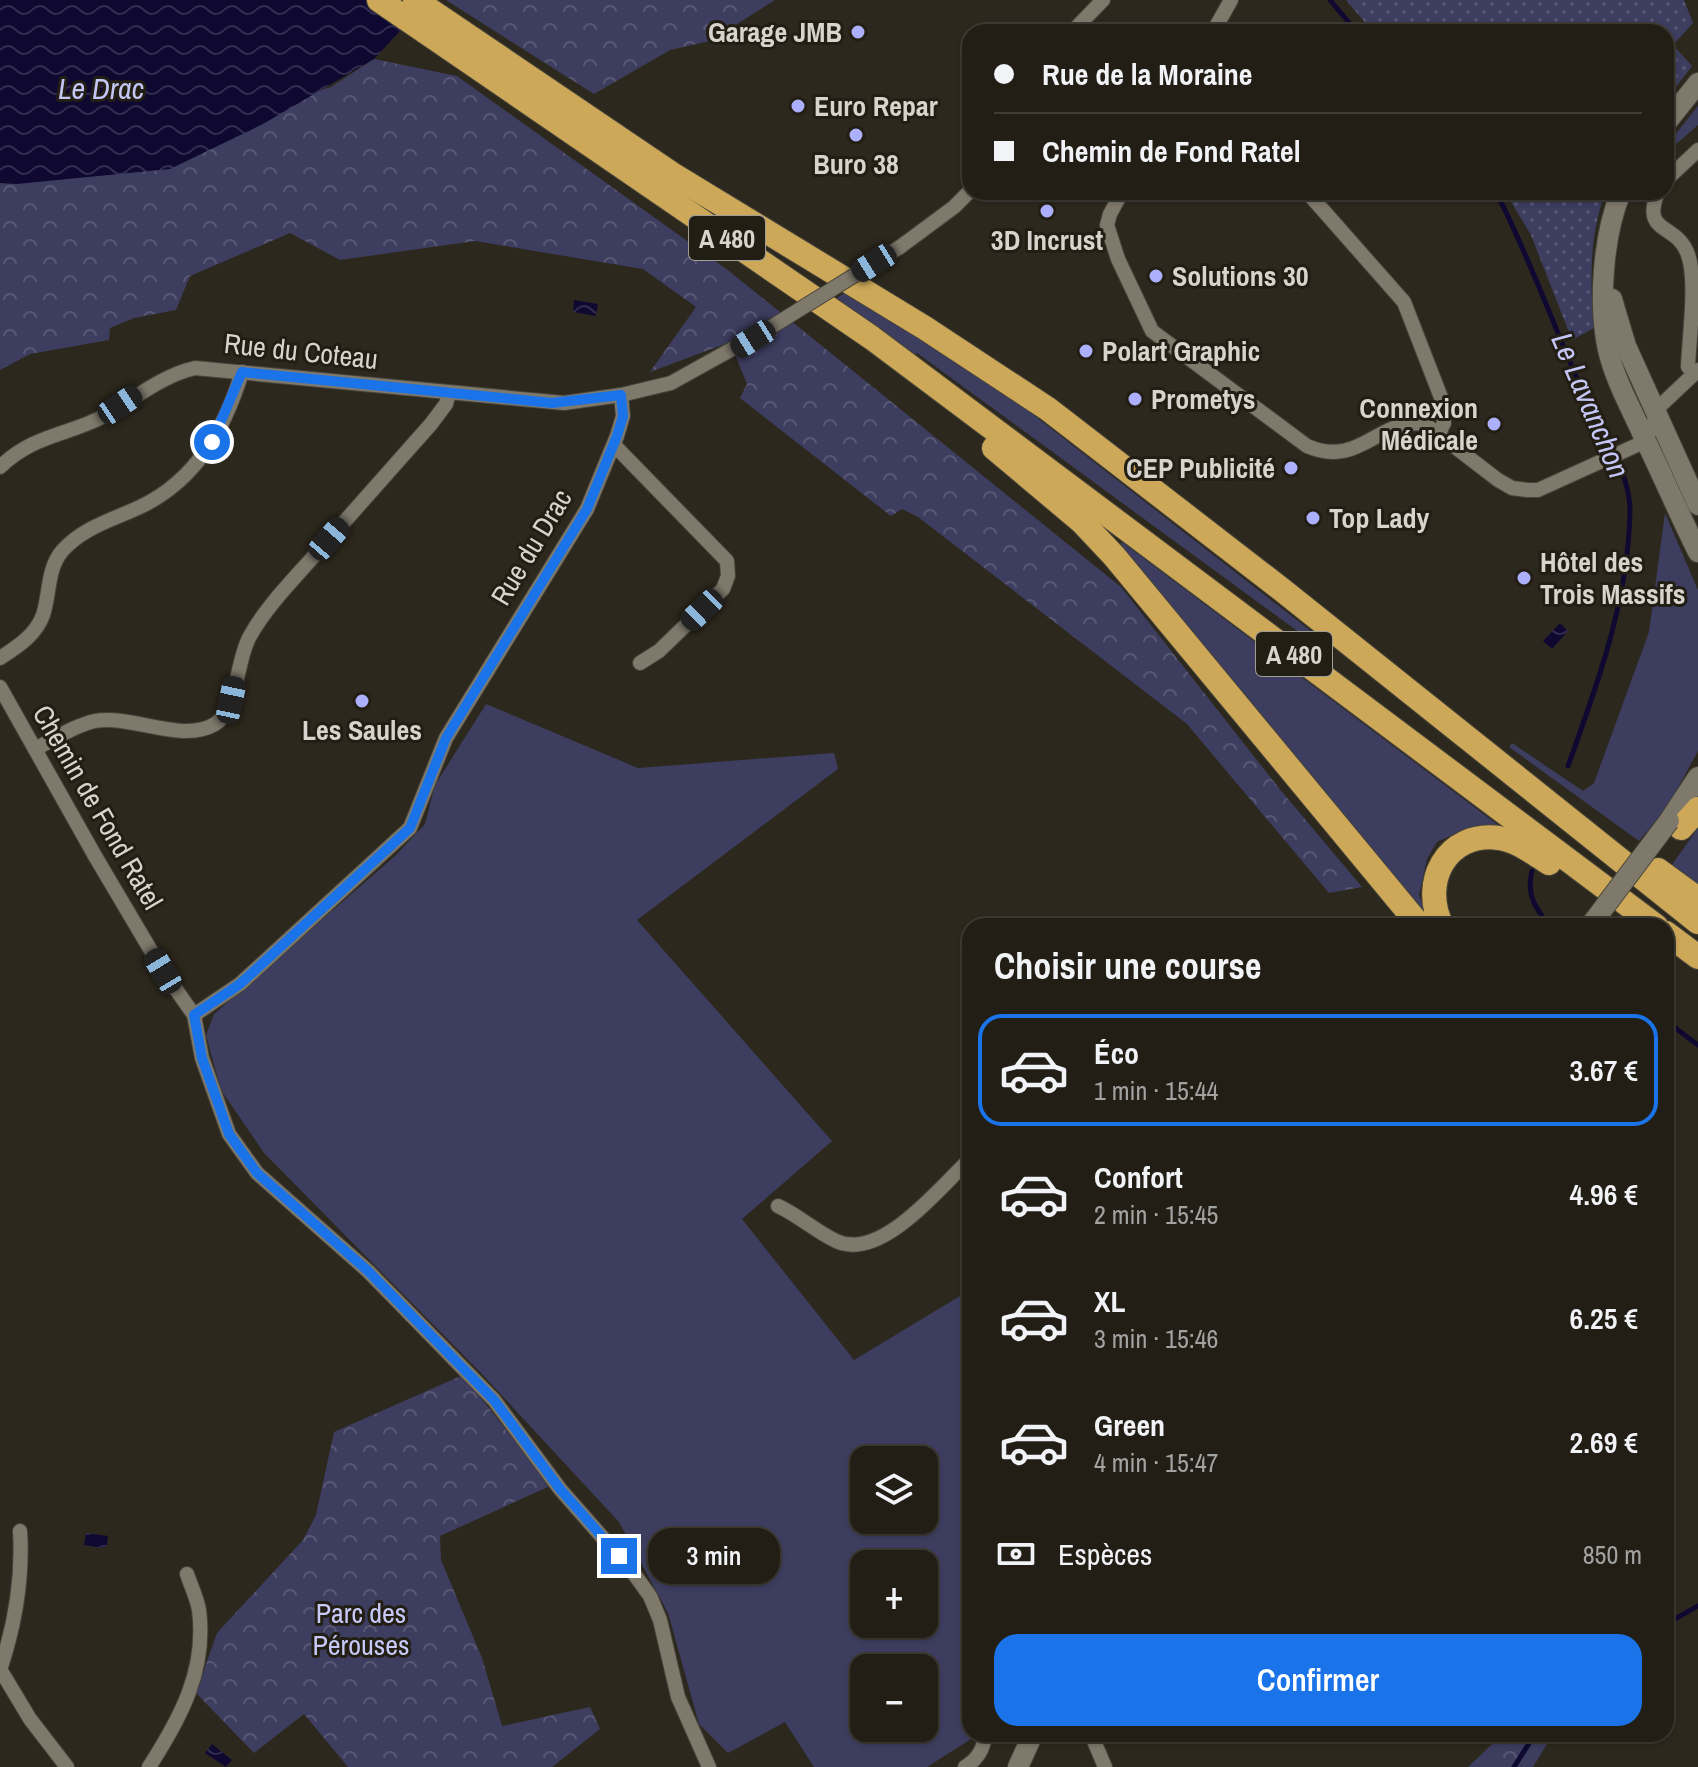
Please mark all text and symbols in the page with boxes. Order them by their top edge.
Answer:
place label: Garage JMB [708,13,842,51]
marker: Garage JMB [849,23,867,41]
text: Rue de la Moraine [1042,54,1253,94]
water label: Le Drac [58,68,144,108]
place label: Euro Repar [814,87,938,125]
marker: Euro Repar [789,97,807,115]
marker: Buro 38 [847,126,865,144]
text: Chemin de Fond Ratel [1042,131,1301,171]
place label: Buro 38 [813,145,899,183]
marker: 3D Incrust [1038,202,1056,220]
road number: A 480 [689,216,765,260]
place label: 3D Incrust [991,221,1103,259]
car [847,240,901,286]
place label: Solutions 30 [1172,257,1309,295]
marker: Solutions 30 [1147,267,1165,285]
car [726,316,780,362]
street label: Rue du Coteau [222,324,380,378]
water label: Le Lavanchon [1542,326,1640,484]
place label: Polart Graphic [1102,332,1260,370]
marker: Polart Graphic [1077,342,1095,360]
place label: Prometys [1151,380,1256,418]
car [93,382,147,428]
place label: Connexion Médicale [1359,389,1478,459]
marker: Prometys [1126,390,1144,408]
marker: Connexion Médicale [1485,415,1503,433]
route start [194,424,230,460]
place label: CEP Publicité [1126,449,1275,487]
marker: CEP Publicité [1282,459,1300,477]
street label: Rue du Drac [482,482,580,612]
place label: Top Lady [1329,499,1430,537]
marker: Top Lady [1304,509,1322,527]
car [304,513,354,565]
place label: Hôtel des Trois Massifs [1540,543,1686,613]
marker: Hôtel des Trois Massifs [1515,569,1533,587]
car [676,585,728,635]
road number: A 480 [1256,632,1332,676]
car [214,674,248,726]
marker: Les Saules [353,692,371,710]
street label: Chemin de Fond Ratel [24,698,172,916]
place label: Les Saules [302,711,422,749]
text: Choisir une course [994,942,1261,990]
car [140,944,186,998]
text: Éco [1094,1033,1139,1073]
icon: car [998,1034,1070,1106]
text: 3.67 € [1570,1050,1638,1090]
text: 1 min · 15:44 [1094,1073,1218,1108]
text: Confort [1094,1157,1183,1197]
icon: car [998,1158,1070,1230]
text: 4.96 € [1570,1174,1638,1214]
text: 2 min · 15:45 [1094,1197,1218,1232]
text: XL [1094,1281,1125,1321]
icon: car [998,1282,1070,1354]
text: 6.25 € [1570,1298,1638,1338]
text: 3 min · 15:46 [1094,1321,1218,1356]
text: Green [1094,1405,1165,1445]
icon: car [998,1406,1070,1478]
text: 2.69 € [1570,1422,1638,1462]
text: 4 min · 15:47 [1094,1445,1218,1480]
map controls [850,1446,938,1742]
button: layers [850,1446,938,1534]
callout: 3 min [647,1528,779,1584]
icon: cash [994,1532,1038,1576]
text: Espèces [1058,1534,1152,1574]
text: 850 m [1583,1537,1642,1572]
route end [601,1538,637,1574]
text: 3 min [687,1538,741,1573]
button: + [850,1550,938,1638]
park label: Parc des Pérouses [313,1594,410,1664]
button: Confirmer [994,1634,1642,1726]
button: − [850,1654,938,1742]

